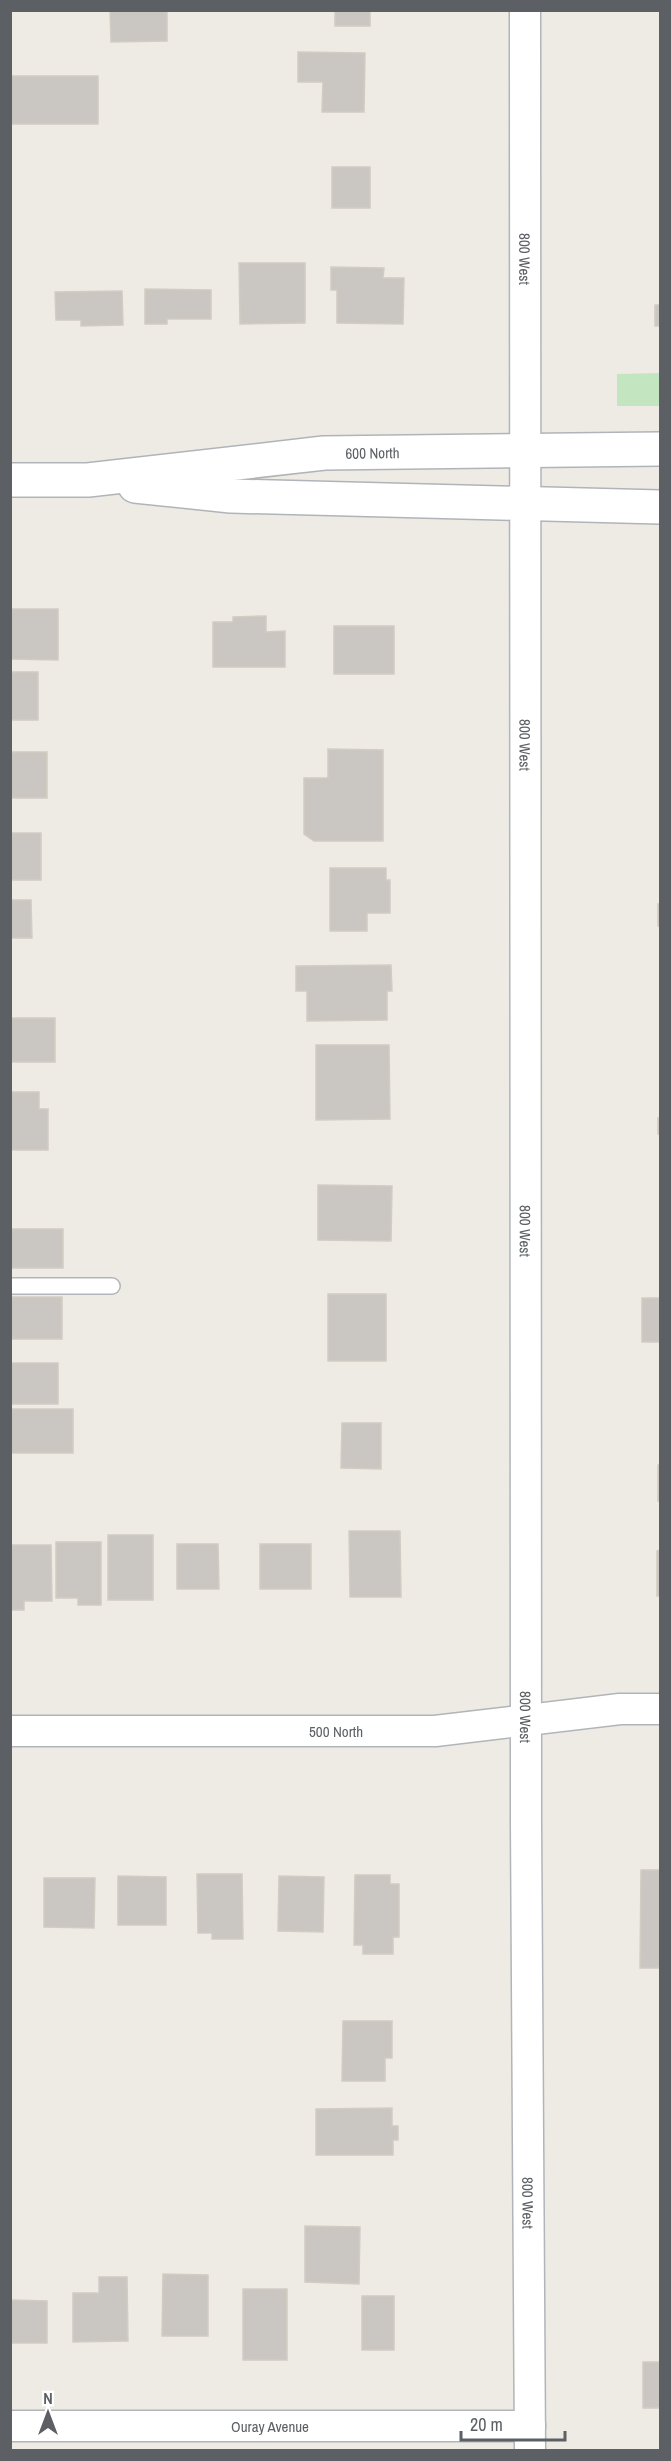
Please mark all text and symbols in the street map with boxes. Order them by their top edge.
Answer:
street label: 800 West [515,233,536,285]
street label: 600 North [345,442,400,463]
street label: 800 West [515,719,536,771]
street label: 800 West [515,1205,536,1257]
street label: 800 West [515,1691,536,1743]
street label: 500 North [309,1721,363,1742]
street label: 800 West [518,2177,539,2230]
north arrow [18,2383,78,2443]
text: N [43,2387,53,2409]
scale bar [461,2404,564,2442]
text: 20 m [470,2412,503,2437]
street label: Ouray Avenue [231,2416,309,2437]

